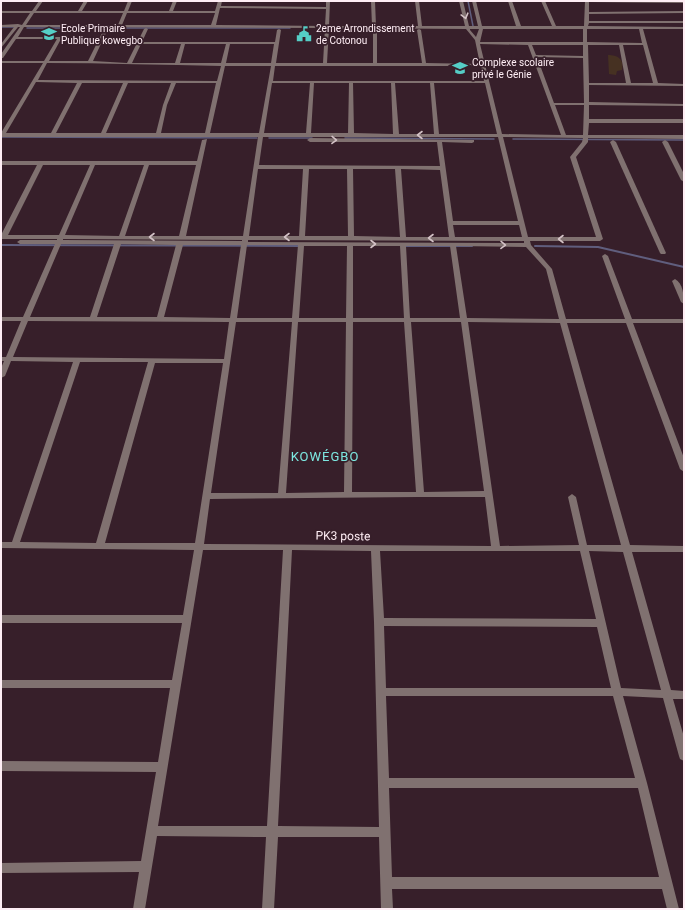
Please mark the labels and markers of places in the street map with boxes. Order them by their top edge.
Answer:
place label: Ecole Primaire Publique kowegbo [61,23,143,46]
place label: 2eme Arrondissement de Cotonou [316,23,414,46]
school or university icon: Ecole Primaire Publique kowegbo [40,25,58,43]
public building icon: 2eme Arrondissement de Cotonou [295,25,313,43]
place label: Complexe scolaire privé le Génie [472,57,554,80]
school or university icon: Complexe scolaire privé le Génie [451,59,469,77]

